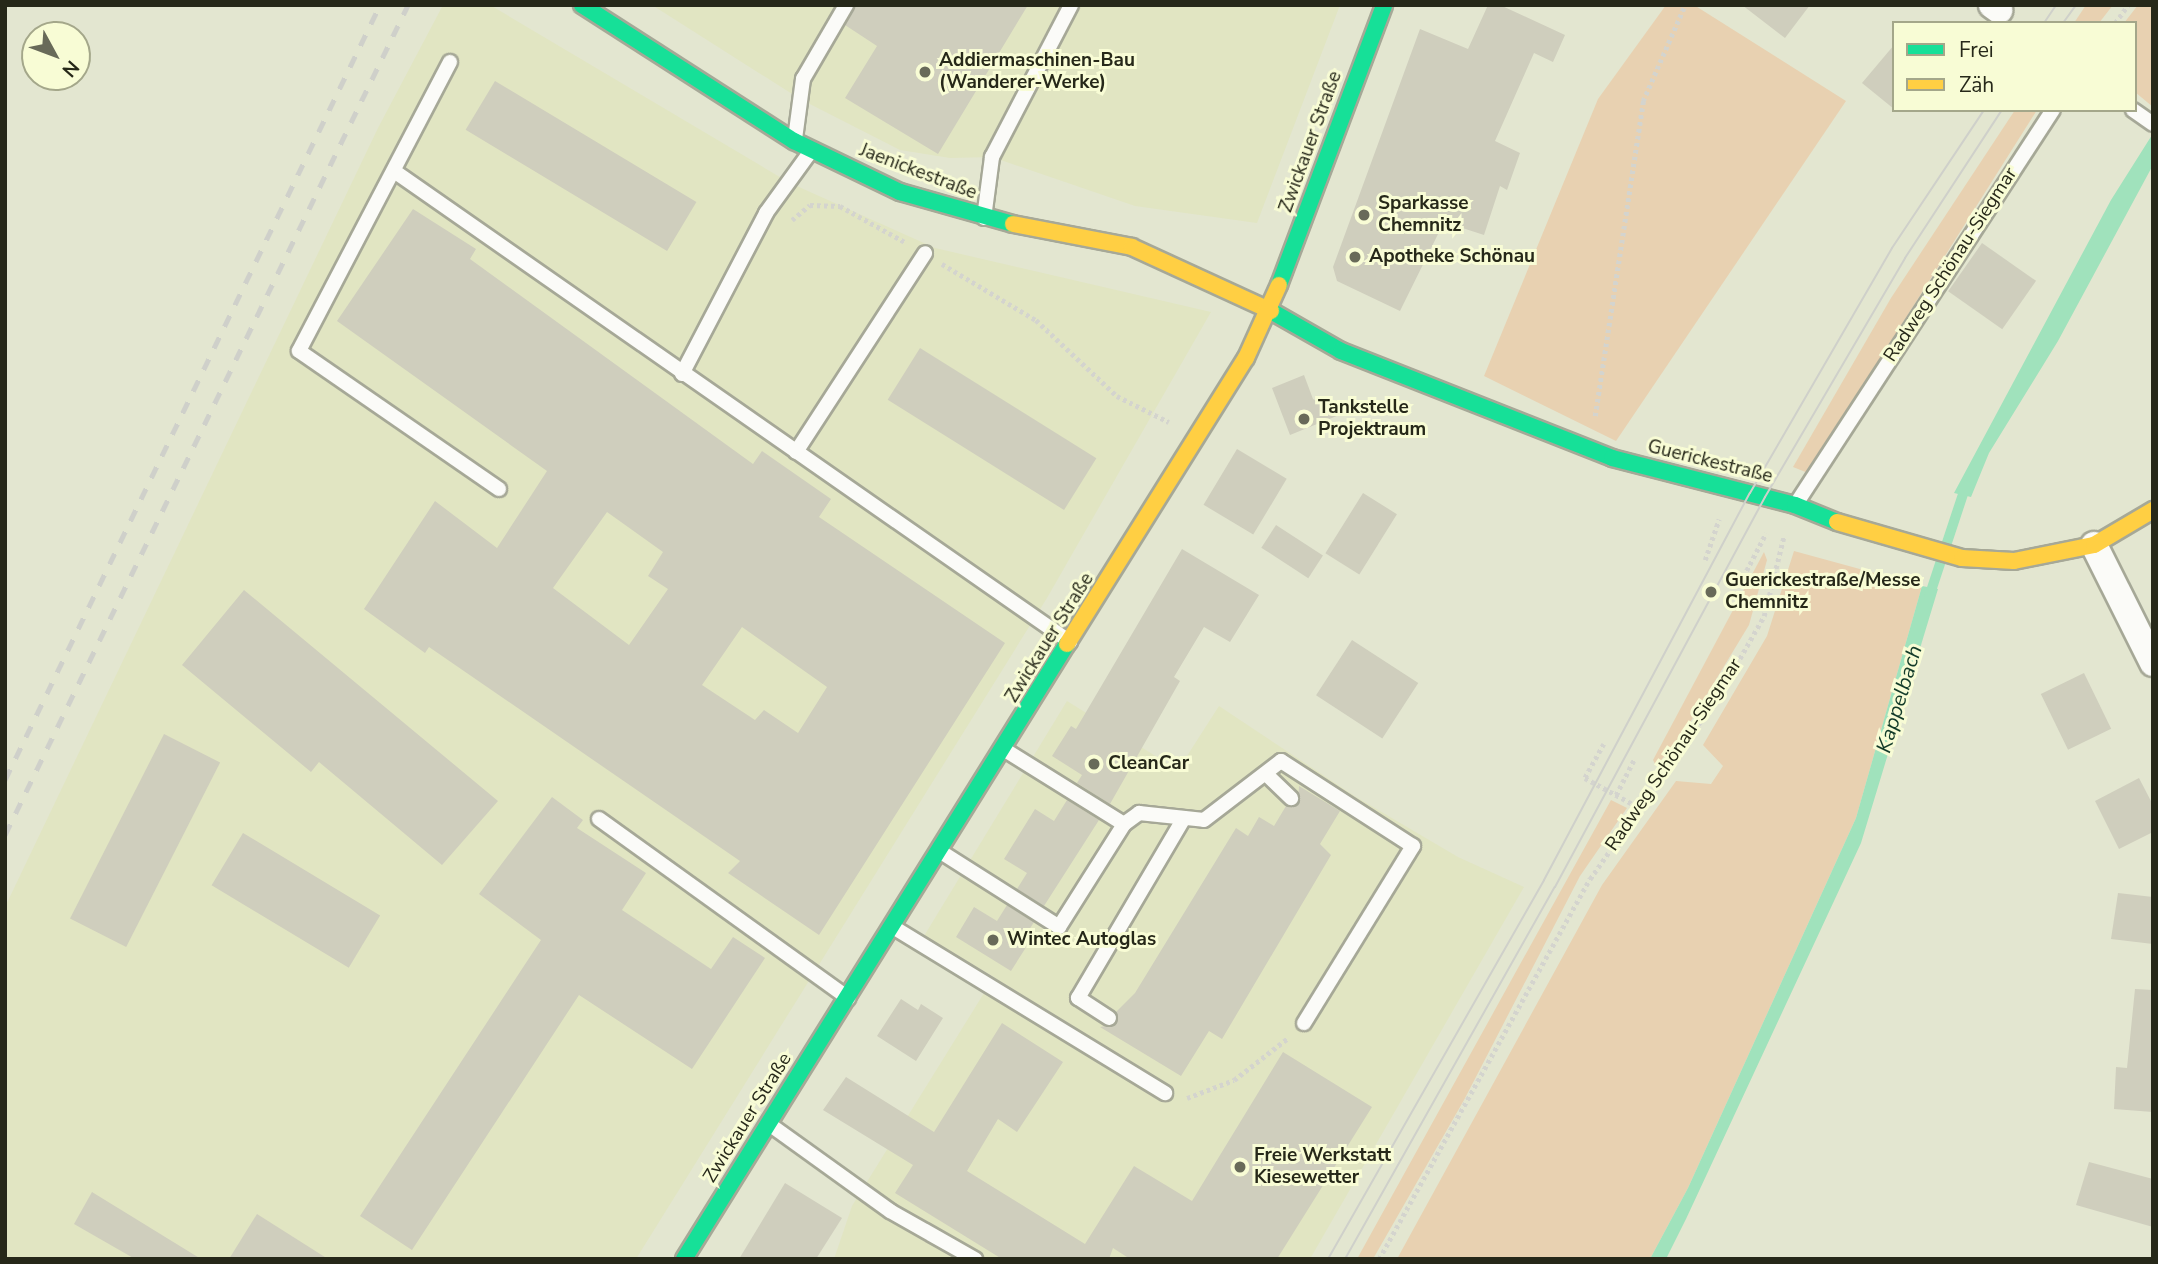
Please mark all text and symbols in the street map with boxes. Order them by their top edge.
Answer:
north arrow [21,21,91,91]
legend [1892,21,2137,112]
text: Frei [1959,36,1994,64]
place label: Addiermaschinen-Bau (Wanderer-Werke) [939,50,1135,94]
text: N [56,55,85,82]
marker: Addiermaschinen-Bau (Wanderer-Werke) [917,64,933,80]
street label: Zwickauer Straße [1275,68,1347,216]
text: Zäh [1959,71,1994,99]
street label: Jaenickestraße [856,139,980,205]
street label: Radweg Schönau-Siegmar [1880,163,2022,367]
place label: Sparkasse Chemnitz [1378,193,1469,237]
marker: Sparkasse Chemnitz [1356,207,1372,223]
place label: Apotheke Schönau [1369,246,1535,268]
marker: Apotheke Schönau [1347,249,1363,265]
place label: Tankstelle Projektraum [1318,397,1426,441]
marker: Tankstelle Projektraum [1296,411,1312,427]
street label: Guerickestraße [1645,435,1775,489]
street label: Zwickauer Straße [1001,569,1099,707]
place label: Guerickestraße/Messe Chemnitz [1725,570,1921,614]
marker: Guerickestraße/Messe Chemnitz [1703,584,1719,600]
water label: Kappelbach [1871,642,1927,756]
street label: Radweg Schönau-Siegmar [1601,654,1747,856]
place label: CleanCar [1108,753,1189,775]
marker: CleanCar [1086,756,1102,772]
place label: Wintec Autoglas [1007,929,1156,951]
marker: Wintec Autoglas [985,932,1001,948]
street label: Zwickauer Straße [699,1049,797,1187]
place label: Freie Werkstatt Kiesewetter [1254,1145,1391,1189]
marker: Freie Werkstatt Kiesewetter [1232,1159,1248,1175]

